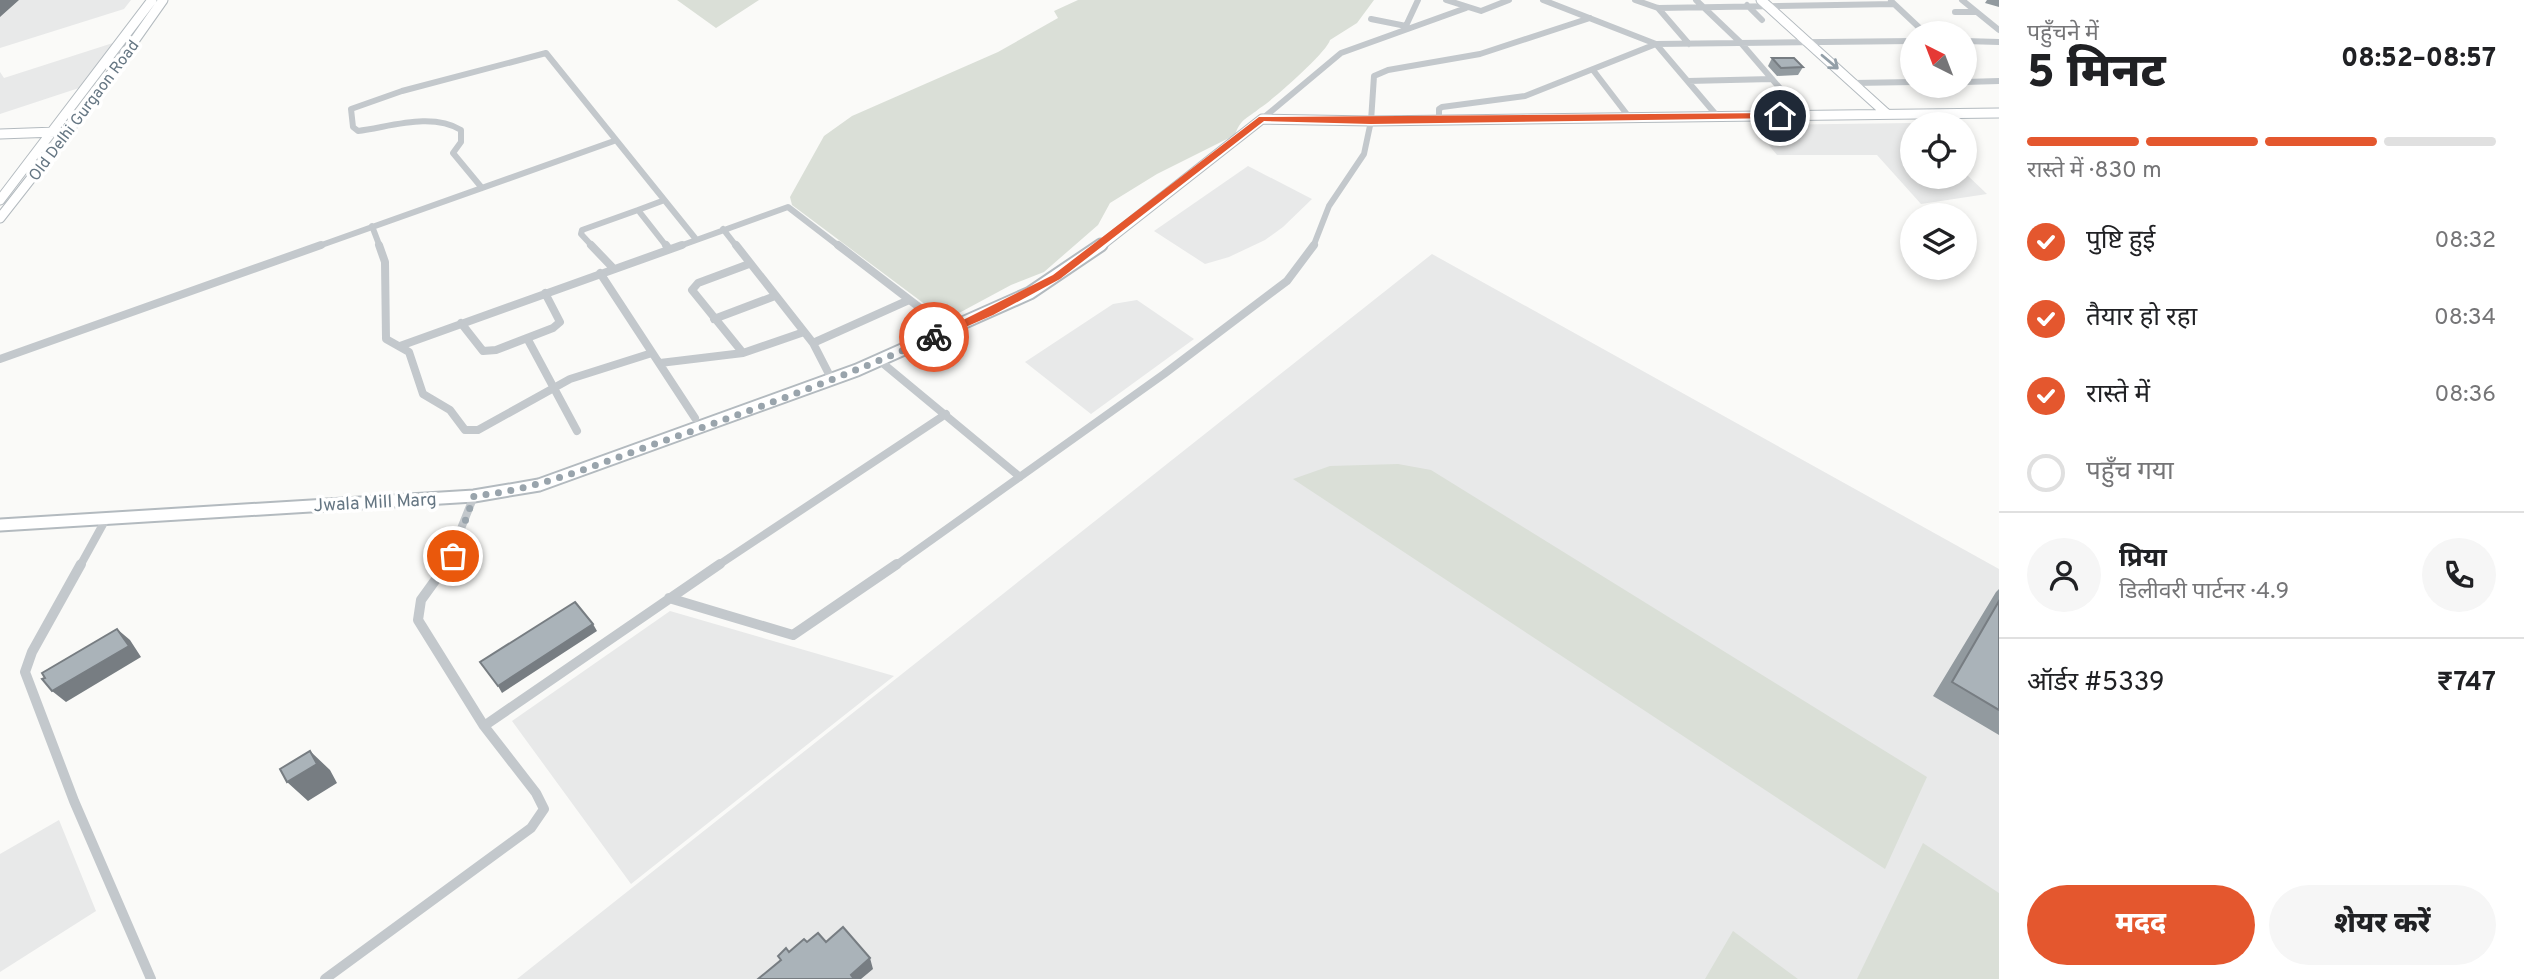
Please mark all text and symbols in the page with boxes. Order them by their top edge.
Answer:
text: पहुँचने में [2027,20,2099,49]
north arrow [1900,21,1978,98]
map controls [1900,21,1977,280]
street label: Old Delhi Gurgaon Road [25,37,144,186]
text: 08:52–08:57 [2341,43,2496,76]
text: 5 मिनट [2027,45,2166,104]
one-way arrow [1820,55,1838,70]
pin [1750,86,1810,146]
icon: home [1761,97,1799,135]
button: locate [1900,112,1977,189]
text: रास्ते में · 830 m [2027,157,2162,186]
button: layers [1900,203,1977,280]
icon: check [2027,223,2065,261]
text: पुष्टि हुई [2086,225,2155,258]
text: 08:32 [2435,227,2496,256]
icon: check [2027,300,2065,338]
courier [899,302,969,372]
text: तैयार हो रहा [2086,302,2197,335]
text: 08:34 [2434,304,2496,333]
icon: bike [915,318,953,356]
icon: check [2027,377,2065,415]
text: रास्ते में [2086,379,2150,412]
text: 08:36 [2434,381,2496,410]
text: पहुँच गया [2086,456,2174,489]
street label: Jwala Mill Marg [313,489,437,518]
pin [423,526,483,586]
icon: bag [434,537,472,575]
button: person [2027,538,2101,612]
button: phone [2422,538,2496,612]
text: प्रिया [2119,543,2167,576]
text: डिलीवरी पार्टनर · 4.9 [2119,578,2289,607]
text: ऑर्डर #5339 [2027,667,2164,700]
text: ₹747 [2436,667,2496,700]
button: मदद [2027,885,2255,965]
button: शेयर करें [2269,885,2496,965]

